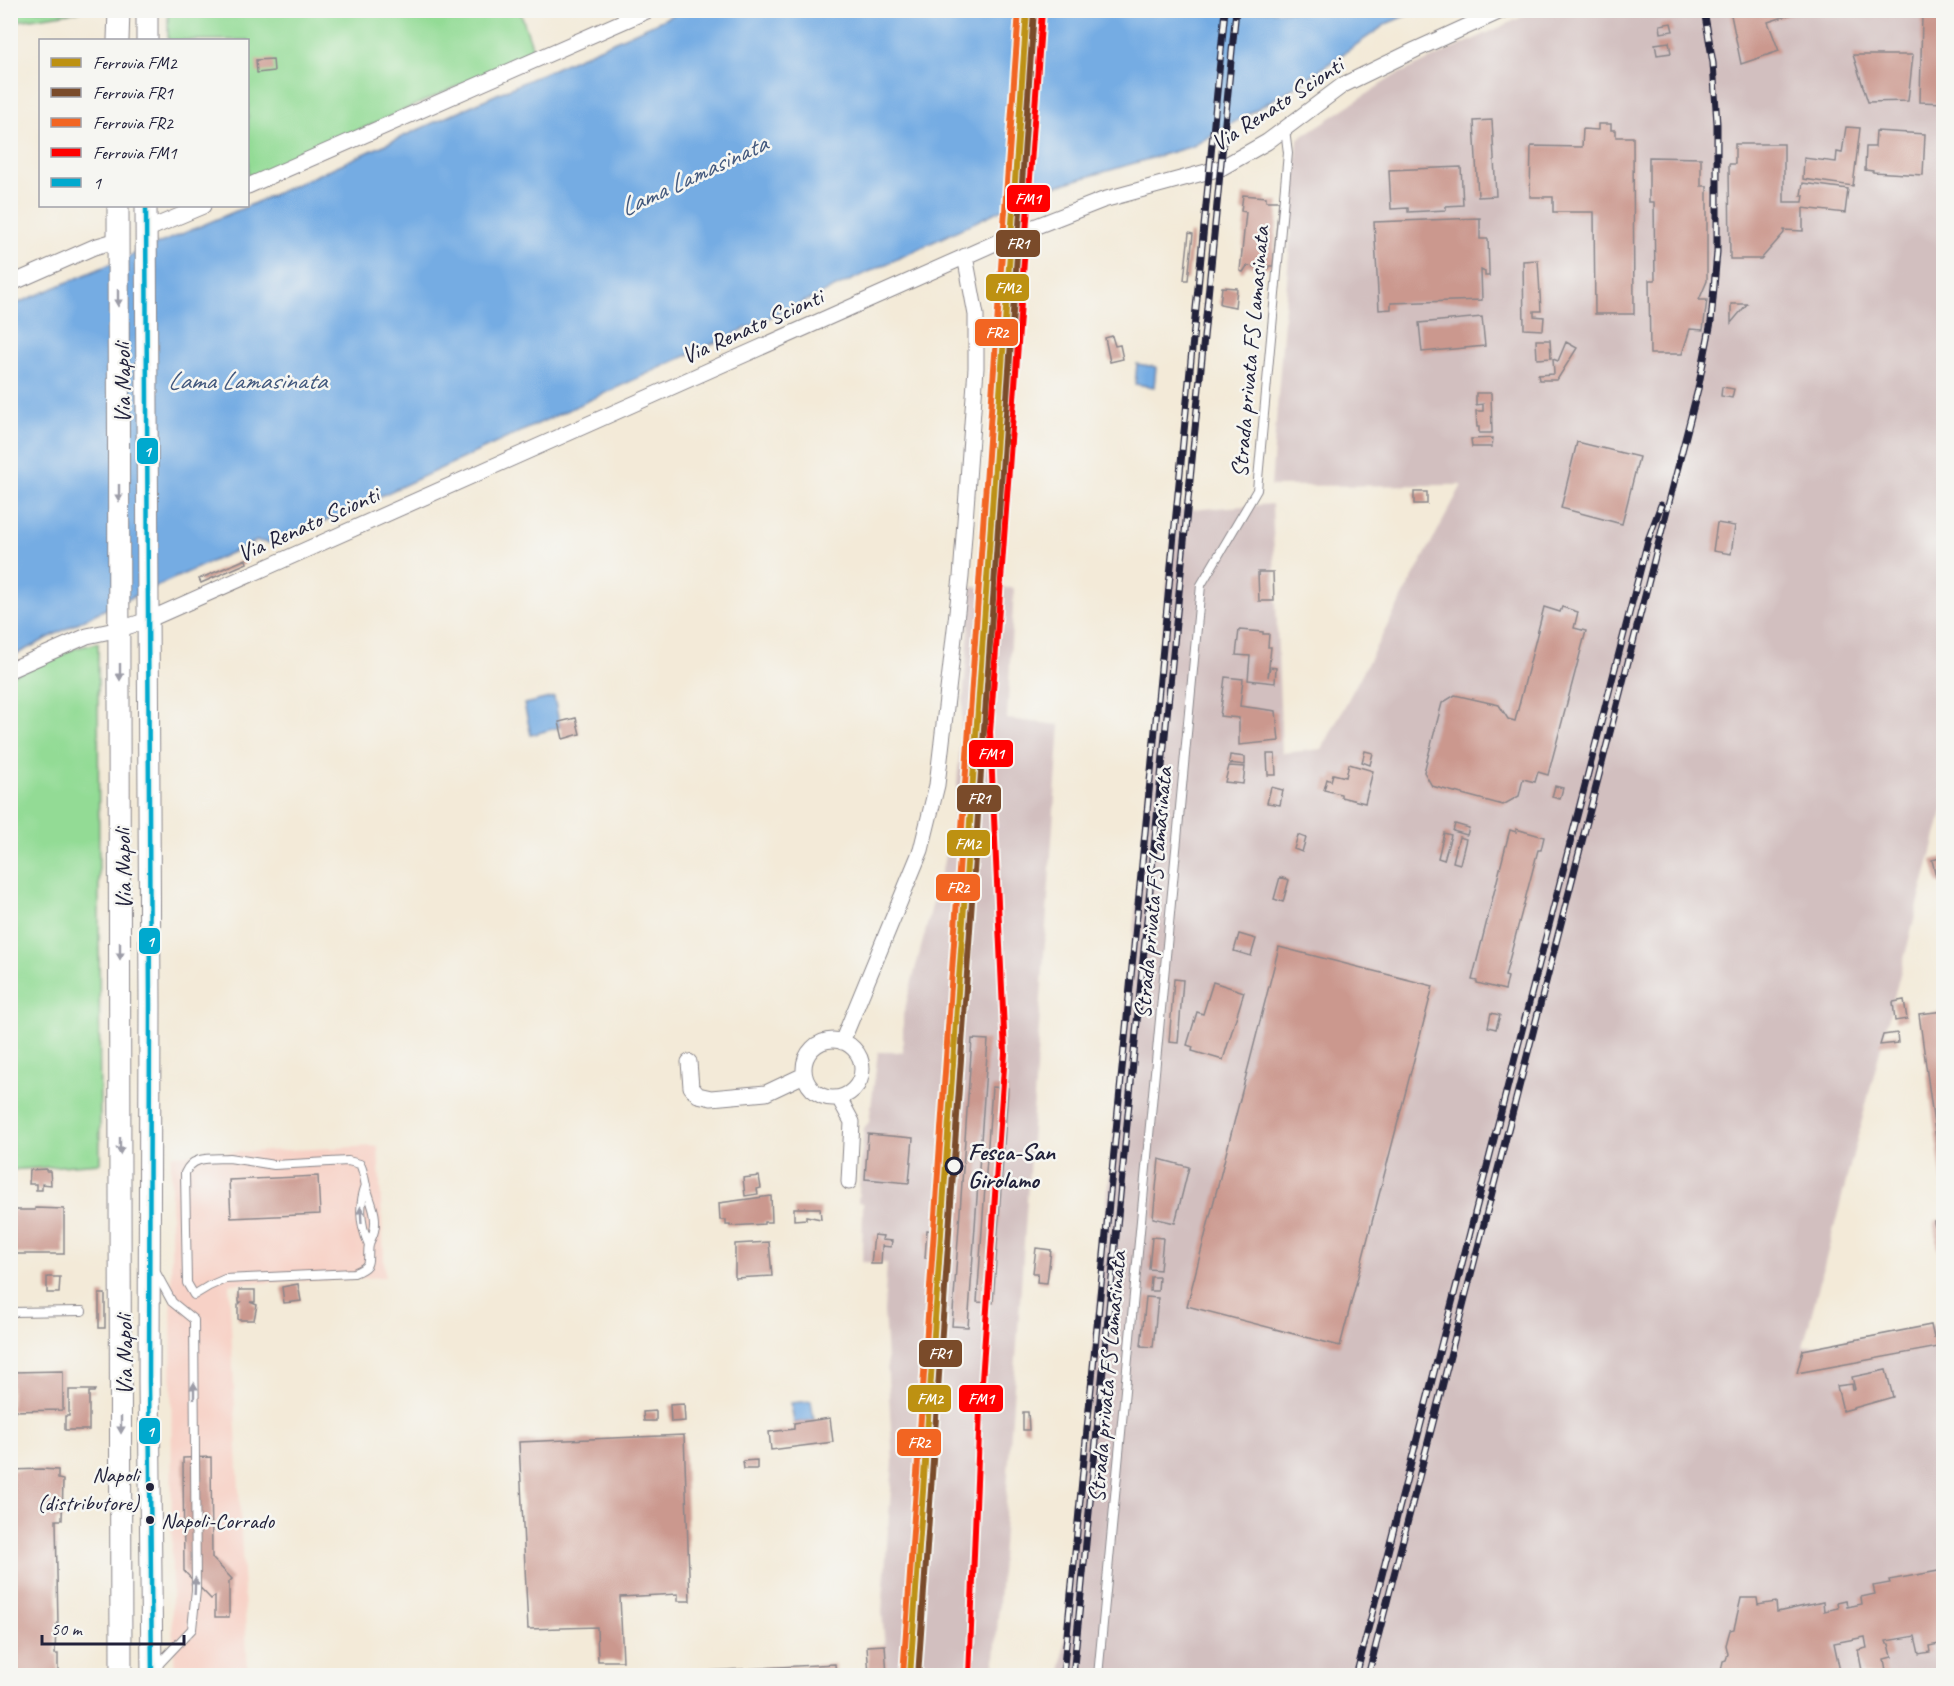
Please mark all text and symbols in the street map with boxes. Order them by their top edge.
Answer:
legend [39,39,249,207]
street label: Via Renato Scionti [1205,49,1351,158]
text: Ferrovia FM2 [93,52,178,74]
text: Ferrovia FR1 [93,82,174,104]
text: Ferrovia FR2 [93,112,175,134]
water label: Lama Lamasinata [614,126,775,224]
text: Ferrovia FM1 [93,142,177,164]
text: 1 [93,172,102,194]
line badge: FM1 [1006,184,1051,213]
text: FM1 [1015,189,1043,209]
street label: Strada privata FS Lamasinata [1224,224,1276,479]
line badge: FR1 [995,229,1041,258]
text: FR1 [1007,234,1031,254]
line badge: FM2 [985,273,1030,302]
text: FM2 [995,278,1023,298]
street label: Via Renato Scionti [677,280,830,371]
one-way arrow [113,289,123,308]
line badge: FR2 [974,318,1019,347]
text: FR2 [986,323,1010,343]
street label: Via Napoli [107,340,137,424]
water label: Lama Lamasinata [168,364,329,397]
line badge: 1 [136,437,159,465]
text: 1 [143,442,152,462]
street label: Via Renato Scionti [233,478,386,569]
one-way arrow [114,484,124,503]
one-way arrow [115,663,125,682]
line badge: FM1 [968,739,1014,768]
text: FM1 [978,744,1006,764]
street label: Strada privata FS Lamasinata [1127,765,1179,1020]
line badge: FR1 [956,784,1002,813]
text: FR1 [968,789,992,809]
street label: Via Napoli [107,826,139,910]
line badge: FM2 [946,829,991,857]
text: FM2 [955,834,983,854]
line badge: FR2 [935,873,981,902]
text: FR2 [947,878,971,898]
line badge: 1 [138,927,161,955]
text: 1 [146,932,155,952]
one-way arrow [115,942,125,961]
one-way arrow [115,1137,125,1156]
place label: Fesca-San Girolamo [968,1137,1056,1195]
marker: Fesca-San Girolamo [945,1157,963,1175]
one-way arrow [357,1206,366,1225]
street label: Strada privata FS Lamasinata [1081,1249,1133,1504]
street label: Via Napoli [109,1312,139,1396]
line badge: FR1 [918,1339,963,1368]
text: FR1 [929,1344,953,1364]
one-way arrow [189,1382,199,1401]
line badge: FM2 [907,1384,952,1413]
line badge: FM1 [958,1384,1004,1413]
text: FM2 [917,1389,945,1409]
text: FM1 [968,1389,996,1409]
one-way arrow [116,1416,126,1435]
line badge: 1 [138,1417,161,1445]
text: 1 [146,1422,155,1442]
line badge: FR2 [896,1428,942,1457]
text: FR2 [908,1433,932,1453]
place label: Napoli (distributore) [37,1461,142,1517]
marker: Napoli (distributore) [144,1481,156,1493]
place label: Napoli-Corrado [161,1507,275,1535]
marker: Napoli-Corrado [144,1514,156,1526]
one-way arrow [191,1577,200,1596]
scale bar [42,1608,184,1646]
text: 50 m [51,1618,84,1640]

